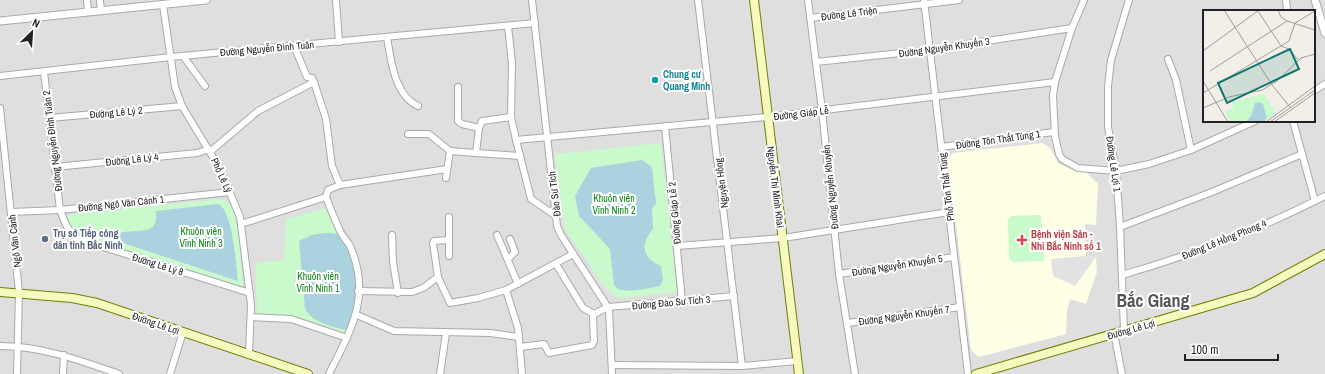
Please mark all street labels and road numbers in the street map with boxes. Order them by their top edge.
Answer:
street label: Đường Lê Triện [820,4,878,23]
street label: Đường Nguyễn Khuyến 3 [898,35,991,60]
street label: Đường Nguyễn Đình Tuân [219,38,315,59]
street label: Đường Nguyễn Đình Tuân 2 [40,89,65,192]
street label: Đường Lê Lý 2 [89,104,143,121]
street label: Đường Giáp Lễ [773,104,830,123]
street label: Đường Tôn Thất Tùng 1 [955,127,1042,152]
street label: Đường Lê Lợi 1 [1103,135,1124,193]
street label: Đường Nguyễn Khuyến [820,144,841,230]
street label: Nguyễn Thị Minh Khai [764,146,787,229]
street label: Đường Lê Lý 4 [105,150,160,169]
street label: Phố Tôn Thất Tùng [936,152,957,222]
street label: Phố Lê Lý [208,156,236,195]
street label: Nguyên Hồng [712,157,731,209]
street label: Đào Sư Tích [545,171,564,217]
street label: Đường Giáp Lễ 2 [665,181,684,245]
street label: Đường Ngô Văn Cảnh 1 [77,192,165,214]
street label: Ngô Văn Cảnh [5,214,24,268]
street label: Đường Lê Hồng Phong 4 [1180,216,1269,262]
street label: Đường Lê Lý 8 [131,251,186,279]
street label: Đường Nguyễn Khuyến 5 [851,252,944,279]
street label: Đường Đào Sư Tích 3 [631,293,711,312]
street label: Đường Nguyễn Khuyến 7 [858,303,951,328]
street label: Đường Lê Lợi [130,309,181,338]
street label: Đường Lê Lợi [1106,316,1157,343]

